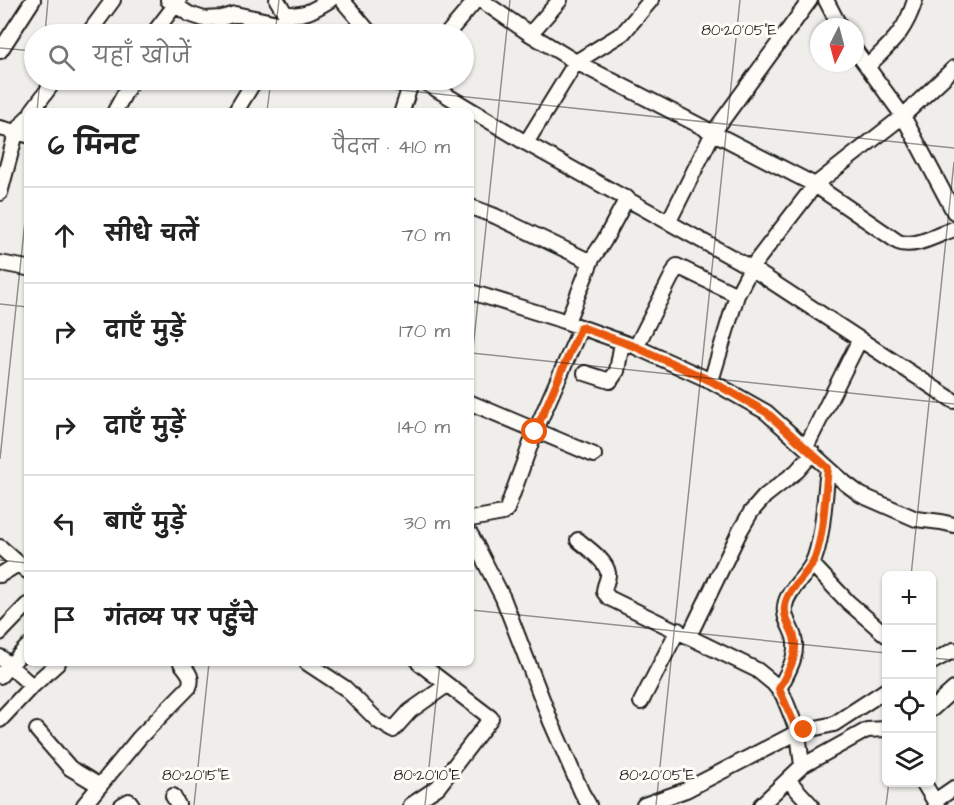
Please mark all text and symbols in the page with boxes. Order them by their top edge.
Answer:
north arrow [810,18,864,72]
text: 80°20'05"E [701,20,777,41]
search box [24,24,474,90]
icon: search [45,41,78,74]
text: यहाँ खोजें [93,41,191,72]
text: 6 मिनट [48,128,138,164]
text: पैदल · 410 m [333,133,450,161]
icon: ahead [48,219,81,252]
text: सीधे चलें [105,219,198,250]
text: 70 m [402,221,450,249]
icon: right [48,315,81,348]
text: दाएँ मुड़ें [105,315,185,346]
text: 170 m [399,317,450,345]
icon: right [48,411,81,444]
text: दाएँ मुड़ें [105,411,185,442]
text: 140 m [398,413,450,441]
route start [521,418,547,444]
icon: left [48,507,81,540]
text: बाएँ मुड़ें [105,507,185,538]
text: 30 m [404,509,450,537]
map controls [882,571,936,787]
button: + [882,571,936,625]
icon: arrive [48,603,81,636]
text: गंतव्य पर पहुँचे [105,603,256,634]
button: − [882,625,936,679]
button: locate [882,679,936,733]
route end [790,716,816,742]
button: layers [882,733,936,787]
text: 80°20'15"E [162,765,230,786]
text: 80°20'10"E [394,765,461,786]
text: 80°20'05"E [619,765,695,786]

